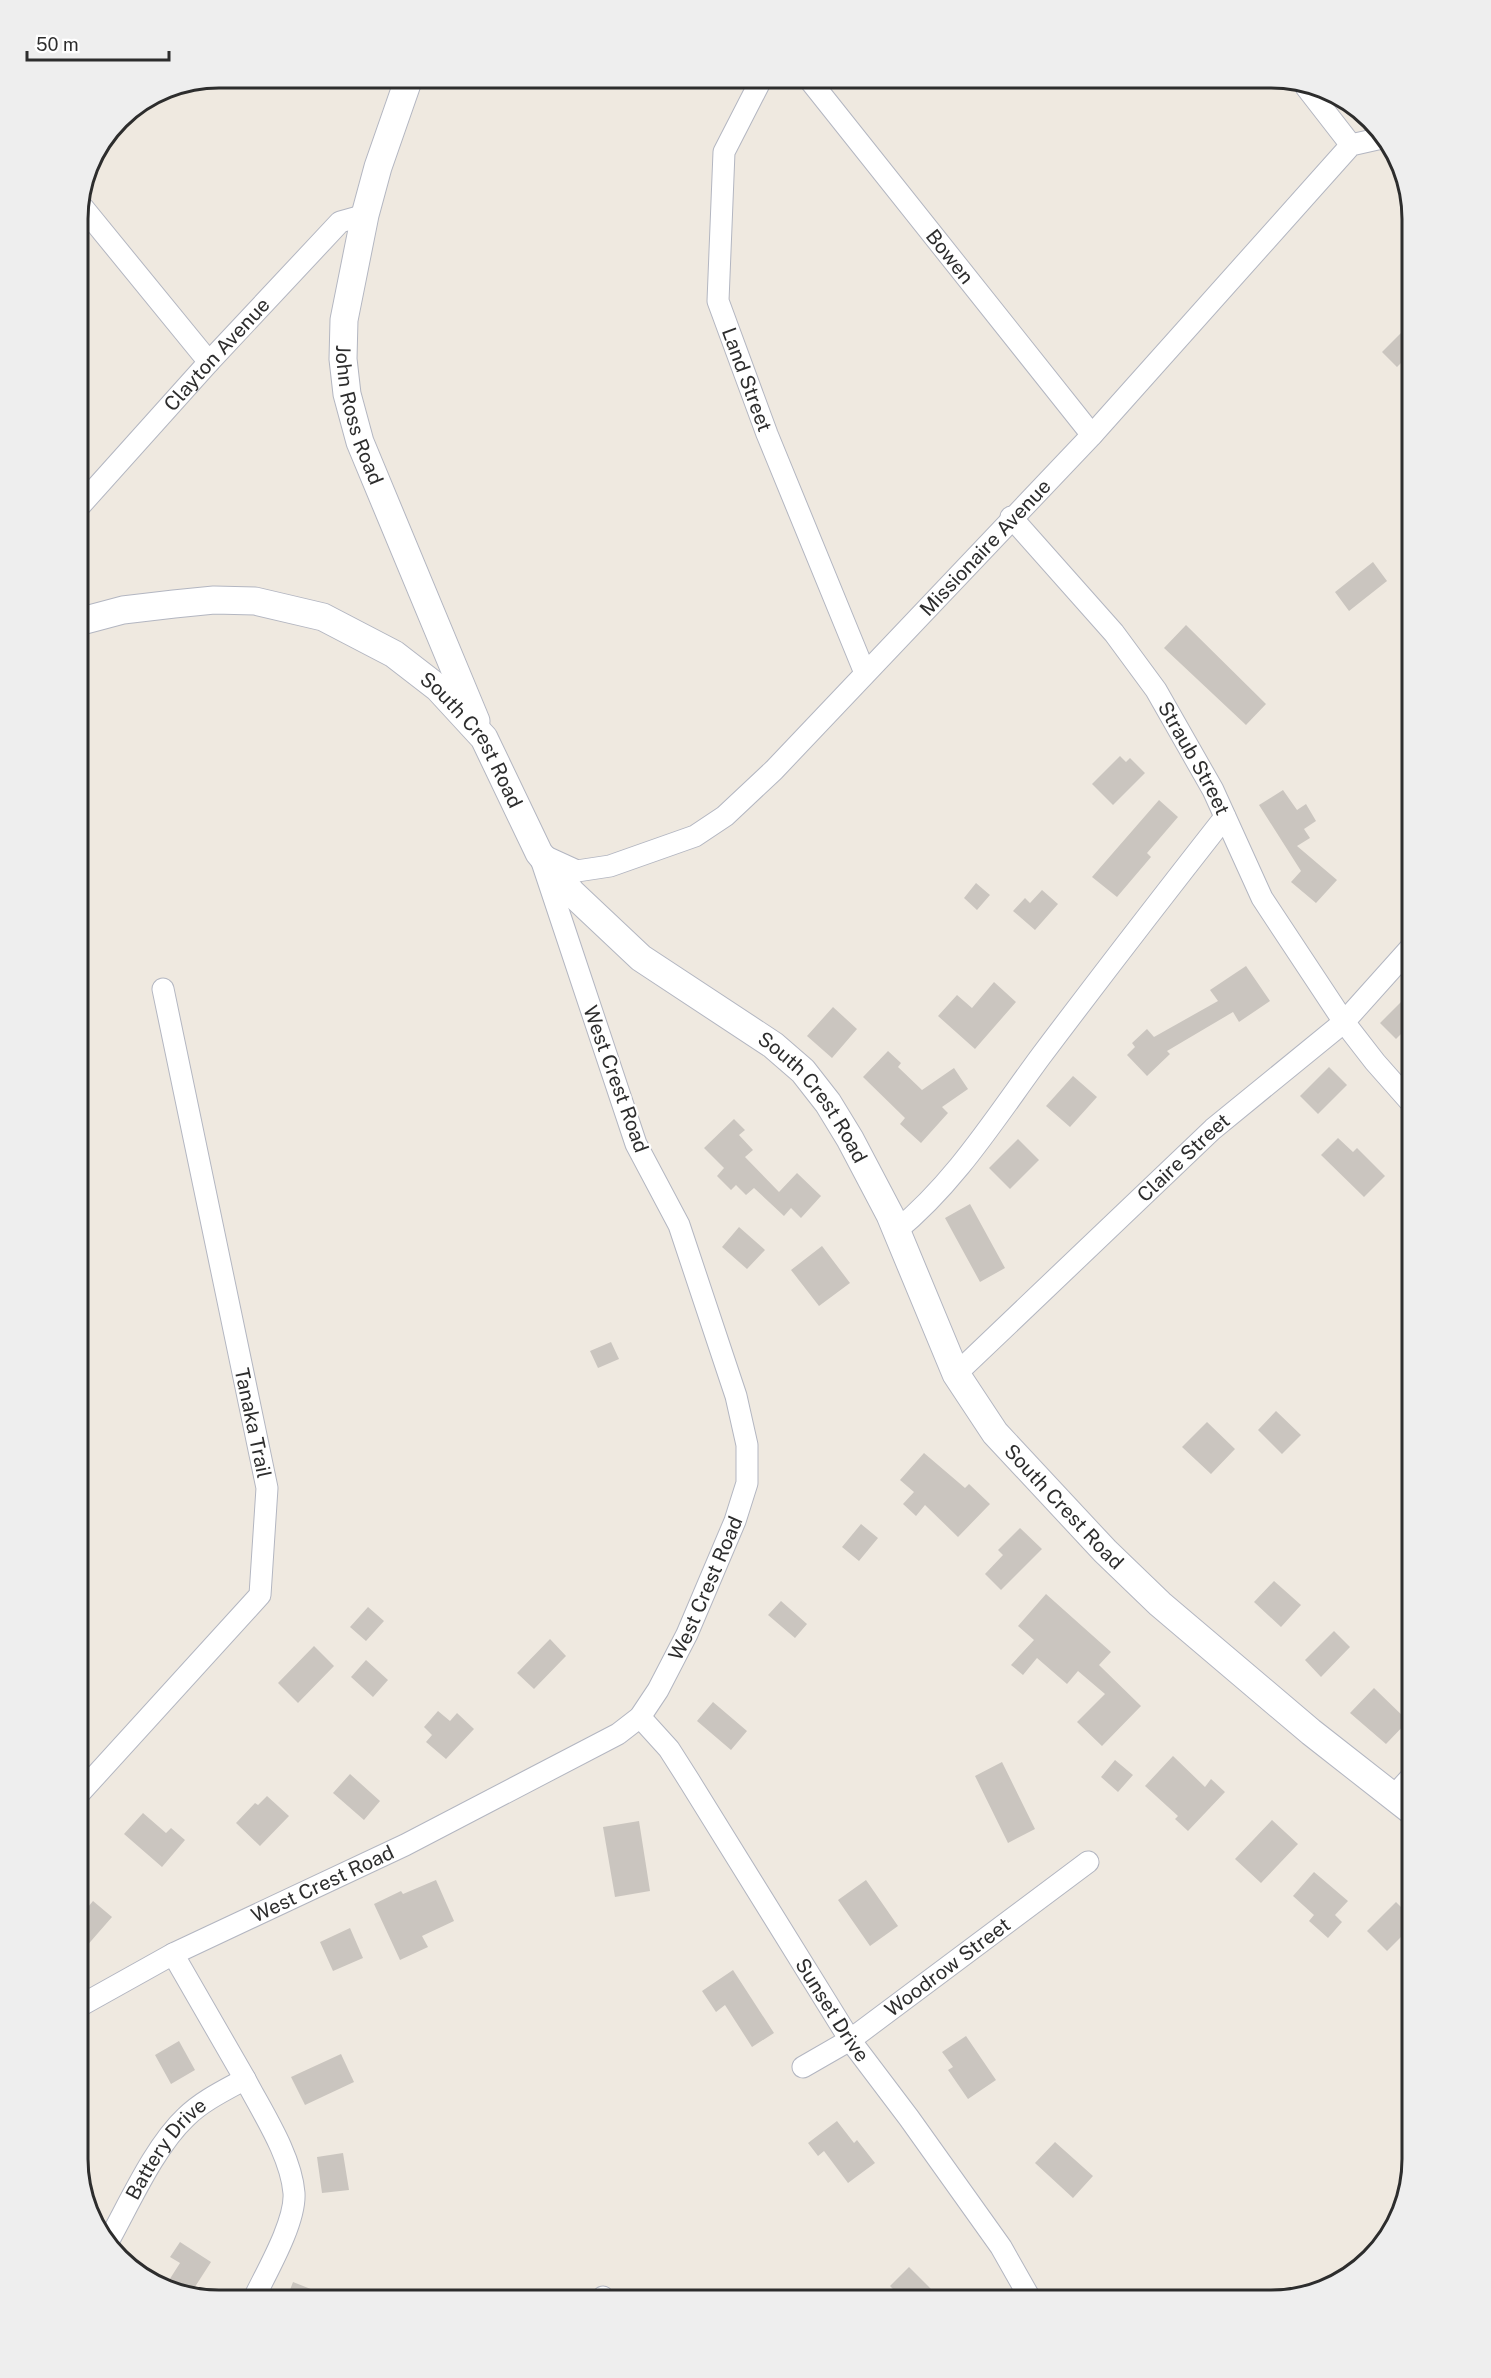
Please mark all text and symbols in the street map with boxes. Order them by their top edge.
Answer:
scale bar [27,24,170,62]
text: 50 m [36,34,79,55]
street label: Bowen [921,224,979,289]
street label: Clayton Avenue [159,293,275,416]
street label: Land Street [717,324,777,435]
street label: John Ross Road [331,345,388,488]
street label: Missionaire Avenue [915,474,1056,621]
street label: South Crest Road [415,667,528,812]
street label: Straub Street [1153,697,1235,819]
street label: West Crest Road [578,1002,654,1156]
street label: South Crest Road [754,1027,872,1167]
street label: Claire Street [1132,1108,1235,1207]
street label: Tanaka Trail [230,1366,276,1480]
street label: South Crest Road [999,1439,1129,1574]
street label: West Crest Road [663,1513,748,1664]
street label: West Crest Road [247,1840,398,1927]
street label: Woodrow Street [880,1912,1015,2022]
street label: Sunset Drive [790,1954,874,2067]
street label: Battery Drive [121,2093,211,2204]

